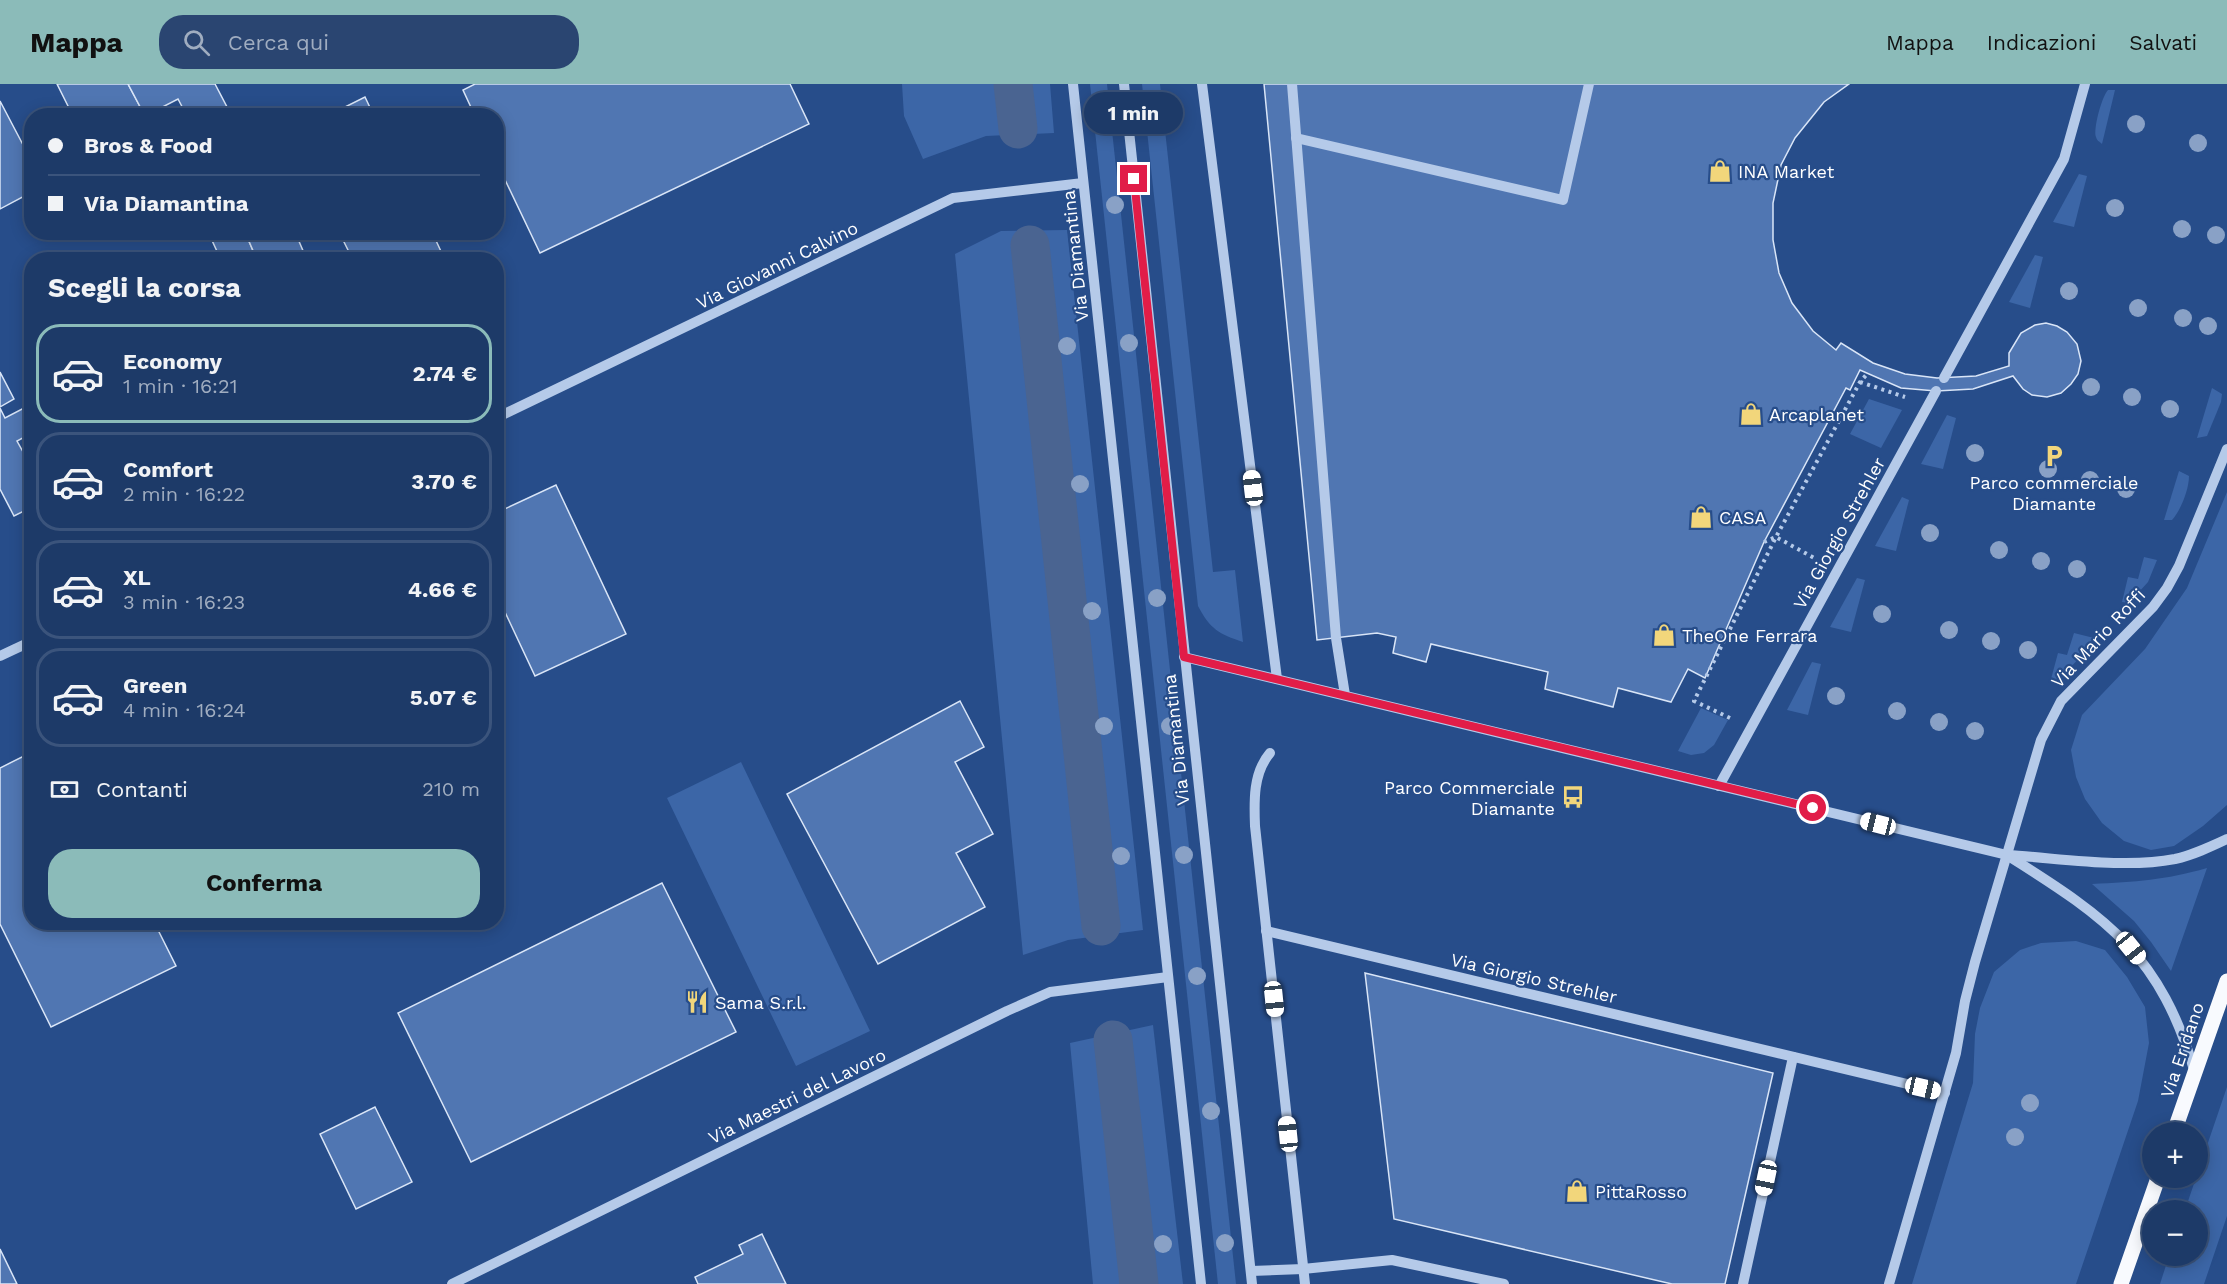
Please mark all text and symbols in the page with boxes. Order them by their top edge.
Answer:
search box [159,15,579,69]
text: Mappa [30,26,123,59]
icon: search [180,26,213,59]
text: Cerca qui [228,30,329,55]
text: Mappa [1886,30,1954,55]
text: Indicazioni [1987,30,2096,55]
text: Salvati [2129,30,2197,55]
callout: 1 min [1084,92,1184,134]
text: 1 min [1108,101,1159,125]
text: Bros & Food [84,133,213,158]
shop icon: INA Market [1707,158,1733,184]
place label: INA Market [1738,161,1835,182]
route end [1120,165,1147,192]
street label: Via Diamantina [1058,189,1092,323]
text: Via Diamantina [84,191,249,216]
street label: Via Giovanni Calvino [693,217,861,313]
text: Scegli la corsa [48,272,241,304]
icon: car [51,347,105,401]
text: Economy [123,349,222,374]
text: 2.74 € [413,361,477,386]
text: 1 min · 16:21 [123,374,237,398]
shop icon: Arcaplanet [1738,401,1764,427]
place label: Arcaplanet [1769,404,1864,425]
parking icon: Parco commerciale Diamante [2041,443,2067,469]
street label: Via Giorgio Strehler [1789,454,1889,612]
icon: car [51,455,105,509]
text: Comfort [123,457,213,482]
text: 3.70 € [411,469,477,494]
car [1242,469,1264,507]
place label: Parco commerciale Diamante [1970,472,2138,514]
text: 2 min · 16:22 [123,482,245,506]
shop icon: CASA [1688,504,1714,530]
place label: CASA [1719,507,1766,528]
icon: car [51,563,105,617]
text: XL [123,565,151,590]
text: 4.66 € [408,577,477,602]
street label: Via Mario Roffi [2047,584,2149,692]
text: 3 min · 16:23 [123,590,245,614]
shop icon: TheOne Ferrara [1651,622,1677,648]
place label: TheOne Ferrara [1682,625,1817,646]
icon: car [51,671,105,725]
text: Green [123,673,187,698]
street label: Via Diamantina [1159,673,1193,807]
text: 5.07 € [410,685,477,710]
text: 4 min · 16:24 [123,698,246,722]
icon: cash [48,773,81,806]
text: Contanti [96,777,188,802]
text: 210 m [422,777,480,801]
place label: Parco Commerciale Diamante [1384,777,1555,819]
bus stop icon: Parco Commerciale Diamante [1560,784,1586,810]
route start [1799,794,1826,821]
car [1858,811,1898,837]
button: Conferma [48,849,480,918]
car [2113,928,2149,968]
street label: Via Giorgio Strehler [1449,949,1619,1007]
car [1263,980,1285,1018]
restaurant icon: Sama S.r.l. [684,989,710,1015]
place label: Sama S.r.l. [715,992,807,1013]
street label: Via Eridano [2156,1000,2208,1100]
street label: Via Maestri del Lavoro [705,1044,889,1148]
car [1903,1075,1943,1101]
car [1277,1115,1299,1153]
map controls [2142,1122,2208,1266]
button: + [2142,1122,2208,1188]
car [1753,1159,1779,1197]
shop icon: PittaRosso [1564,1178,1590,1204]
place label: PittaRosso [1595,1181,1687,1202]
button: − [2142,1200,2208,1266]

